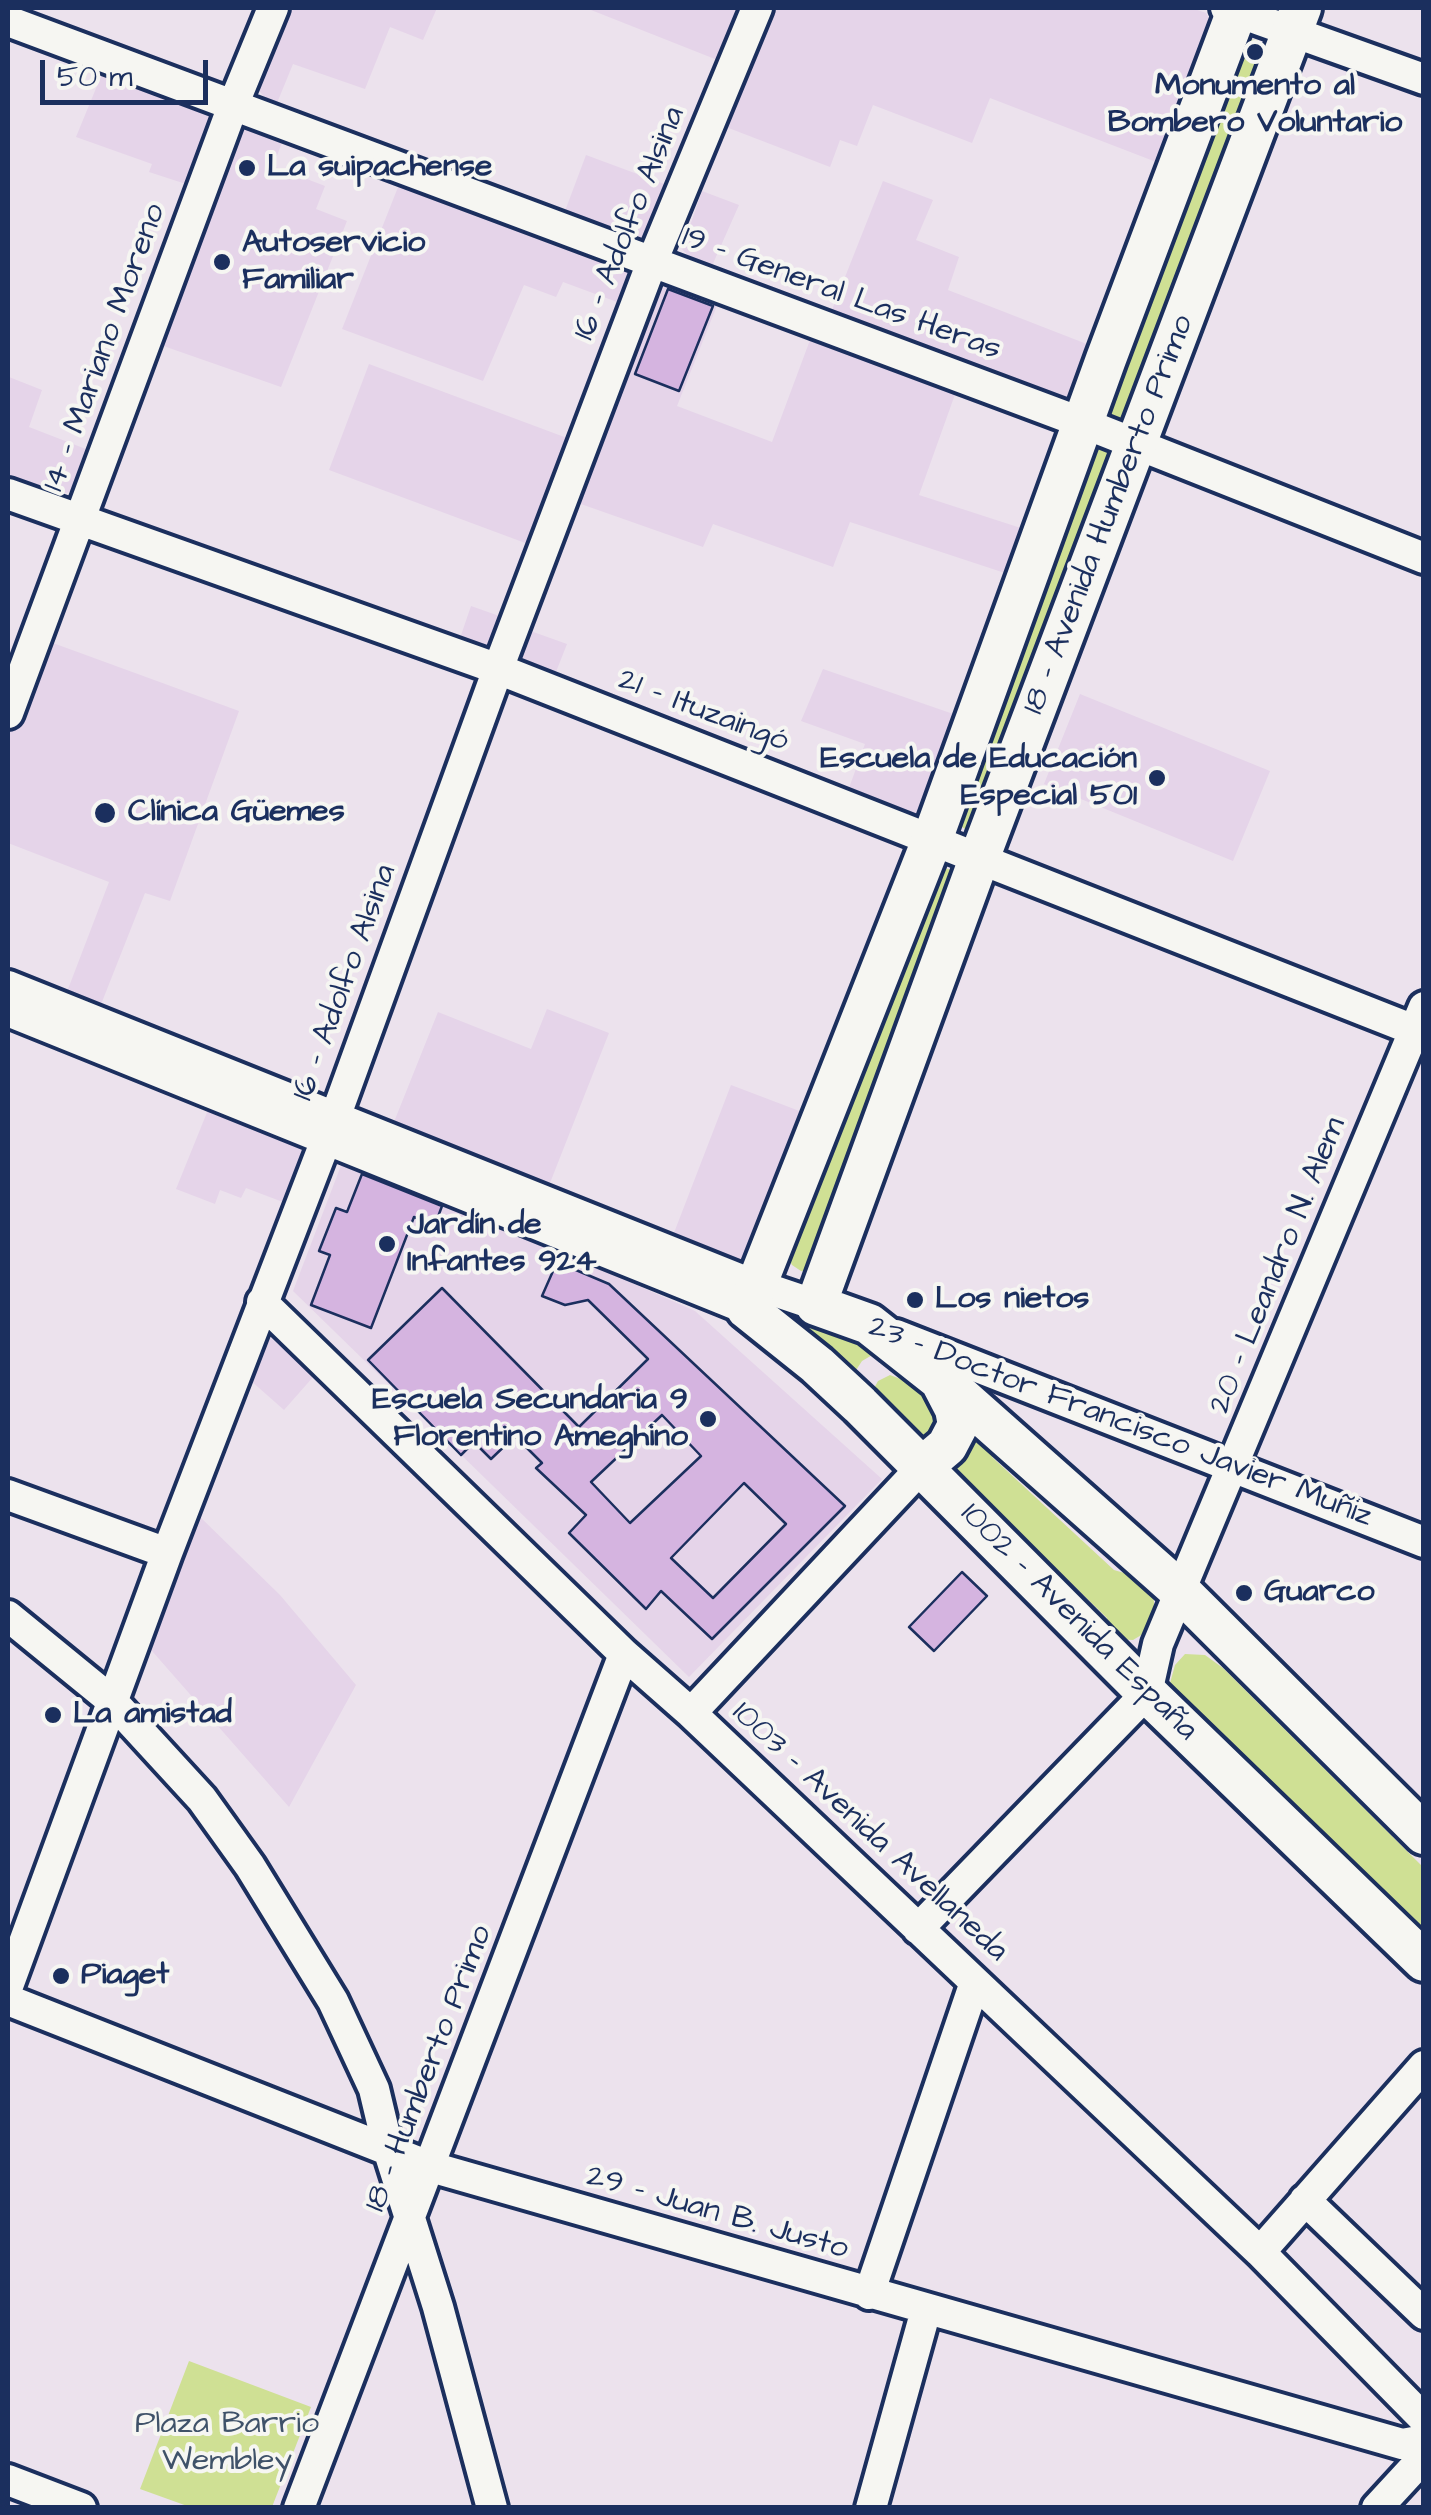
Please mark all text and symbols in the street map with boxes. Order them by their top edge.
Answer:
scale bar [45,40,212,102]
marker: Monumento al Bombero Voluntario [1244,41,1266,63]
text: 50 m [57,56,133,98]
place label: Monumento al Bombero Voluntario [1108,68,1402,143]
street label: 16 - Adolfo Alsina [567,102,695,346]
place label: La suipachense [267,149,492,187]
marker: La suipachense [236,157,258,179]
street label: 14 - Mariano Moreno [36,199,176,497]
street label: 19 - General Las Heras [676,219,1006,371]
place label: Autoservicio Familiar [242,225,425,300]
marker: Autoservicio Familiar [211,251,233,273]
street label: 18 - Avenida Humberto Primo [1016,310,1204,720]
street label: 21 - Ituzaingó [612,662,794,762]
place label: Escuela de Educación Especial 501 [820,741,1137,816]
marker: Escuela de Educación Especial 501 [1146,767,1168,789]
place label: Clínica Güemes [128,794,345,832]
marker: Clínica Güemes [92,800,118,826]
street label: 16 - Adolfo Alsina [286,860,406,1106]
street label: 20 - Leandro N. Alem [1202,1112,1356,1420]
place label: Jardín de Infantes 924 [407,1207,597,1282]
marker: Jardín de Infantes 924 [376,1233,398,1255]
place label: Los nietos [935,1281,1089,1319]
marker: Los nietos [904,1289,926,1311]
street label: 23 - Doctor Francisco Javier Muñiz [863,1309,1377,1537]
place label: Escuela Secundaria 9 Florentino Ameghino [372,1382,688,1457]
marker: Escuela Secundaria 9 Florentino Ameghino [697,1408,719,1430]
street label: 1002 - Avenida España [951,1496,1205,1750]
place label: Guarco [1264,1574,1375,1612]
marker: Guarco [1233,1582,1255,1604]
street label: 1003 - Avenida Avellaneda [723,1695,1015,1971]
place label: La amistad [73,1696,232,1734]
marker: La amistad [42,1704,64,1726]
street label: 18 - Humberto Primo [358,1920,502,2218]
place label: Piaget [81,1957,169,1995]
marker: Piaget [50,1965,72,1987]
street label: 29 - Juan B. Justo [582,2158,852,2270]
park label: Plaza Barrio Wembley [135,2406,319,2481]

